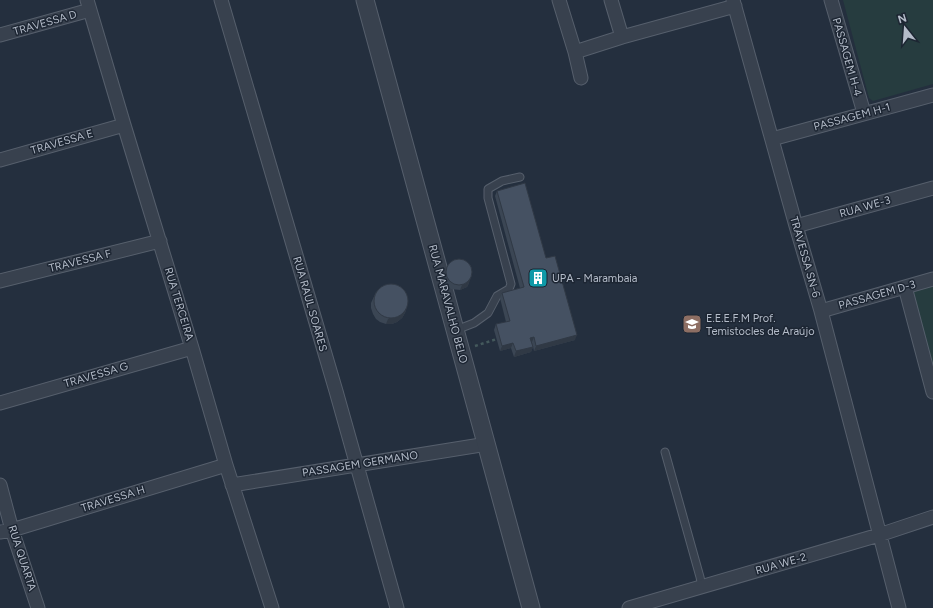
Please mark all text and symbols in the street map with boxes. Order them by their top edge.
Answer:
street label: TRAVESSA D [12,8,79,38]
north arrow [885,8,925,48]
text: N [896,11,908,26]
street label: PASSAGEM H-4 [830,16,864,98]
street label: PASSAGEM H-1 [812,101,892,133]
street label: TRAVESSA E [29,127,95,157]
street label: RUA WE-3 [838,194,892,220]
street label: TRAVESSA SN-6 [787,215,823,299]
street label: RUA MARAVALHO BELO [426,243,470,365]
street label: TRAVESSA F [48,247,113,275]
street label: RUA RAUL SOARES [290,255,330,353]
street label: RUA TERCEIRA [162,266,196,343]
building icon: UPA - Marambaia [527,267,549,289]
place label: UPA - Marambaia [552,272,637,285]
street label: PASSAGEM D-3 [837,278,917,312]
place label: E.E.E.F.M Prof. Temistocles de Araújo [706,312,815,338]
school or university icon: E.E.E.F.M Prof. Temistocles de Araújo [681,313,703,335]
street label: TRAVESSA G [62,360,130,390]
street label: PASSAGEM GERMANO [301,448,419,480]
street label: TRAVESSA H [80,483,146,515]
street label: RUA QUARTA [5,524,39,593]
street label: RUA WE-2 [754,550,808,578]

